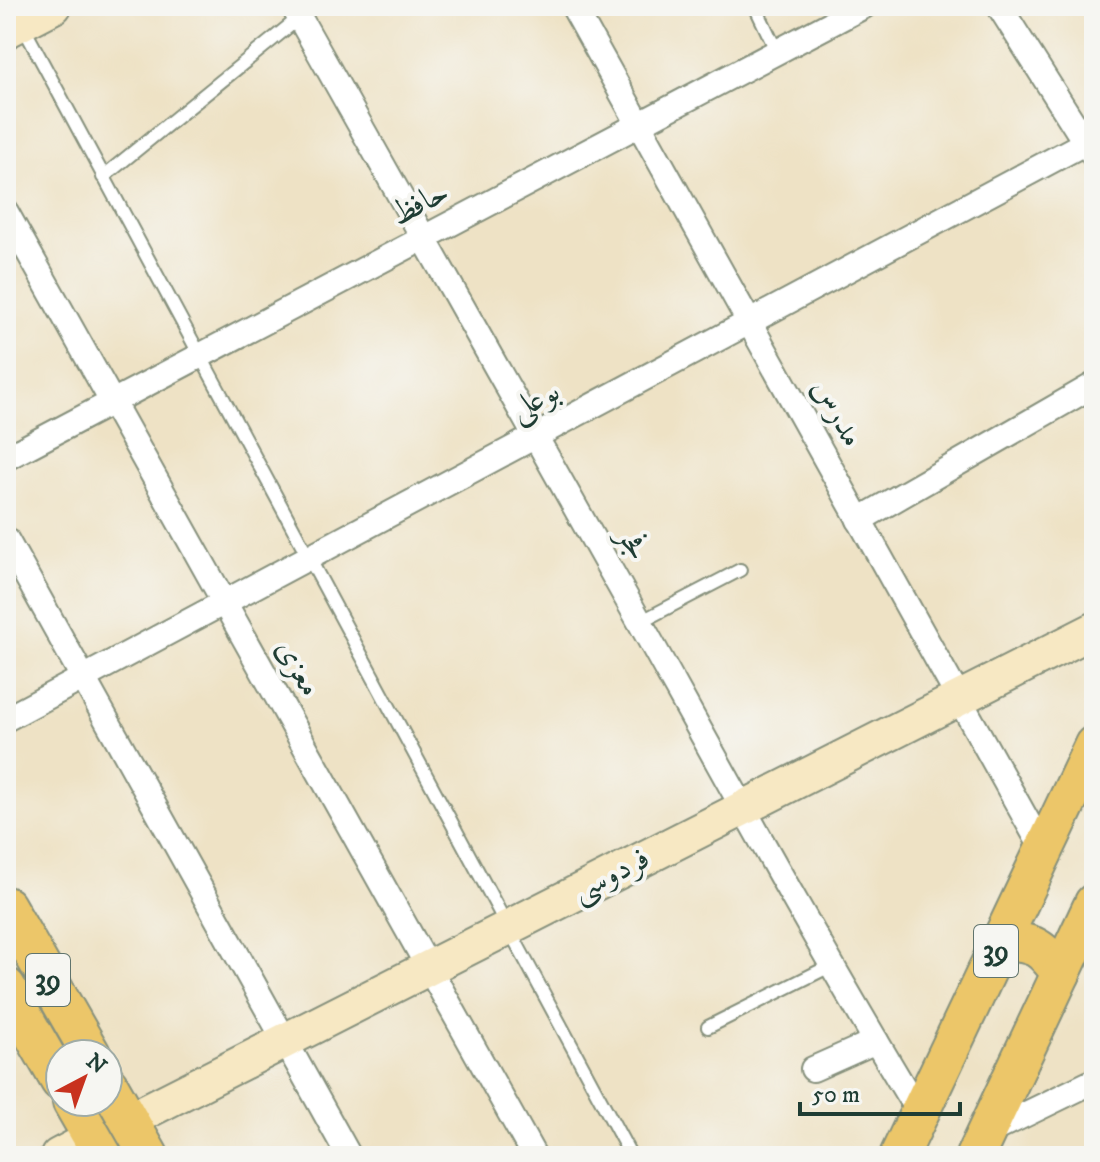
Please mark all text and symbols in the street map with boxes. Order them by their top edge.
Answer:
street label: حافظ [384,172,456,236]
street label: بوعلی [503,371,568,432]
street label: مدرس [802,372,872,454]
street label: فجر [606,518,658,568]
street label: معزی [266,632,330,704]
street label: فردوسی [565,839,657,912]
road number: 39 [974,925,1018,977]
road number: 39 [26,954,70,1006]
north arrow [44,1038,124,1118]
text: N [80,1048,112,1080]
scale bar [800,1066,960,1116]
text: 50 m [812,1080,860,1110]

